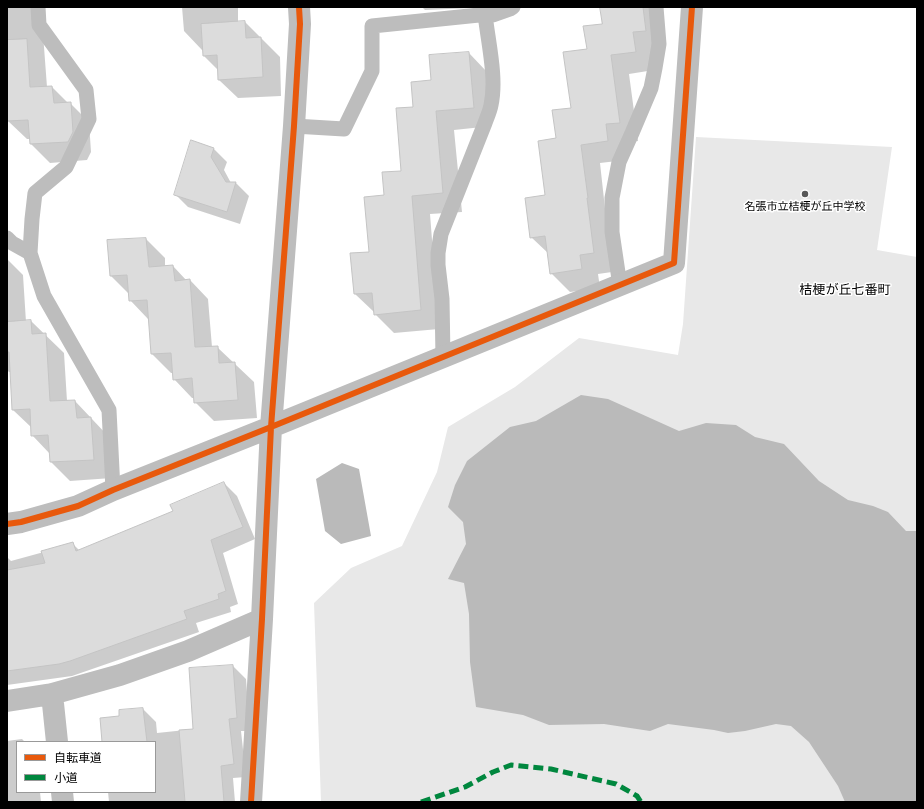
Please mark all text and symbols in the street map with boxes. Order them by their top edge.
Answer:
marker: 名張市立桔梗が丘中学校 [800,189,810,199]
place label: 名張市立桔梗が丘中学校 [745,200,865,214]
district label: 桔梗が丘七番町 [800,283,890,299]
legend [16,741,156,793]
text: 自転車道 [54,750,102,766]
text: 小道 [54,770,78,786]

